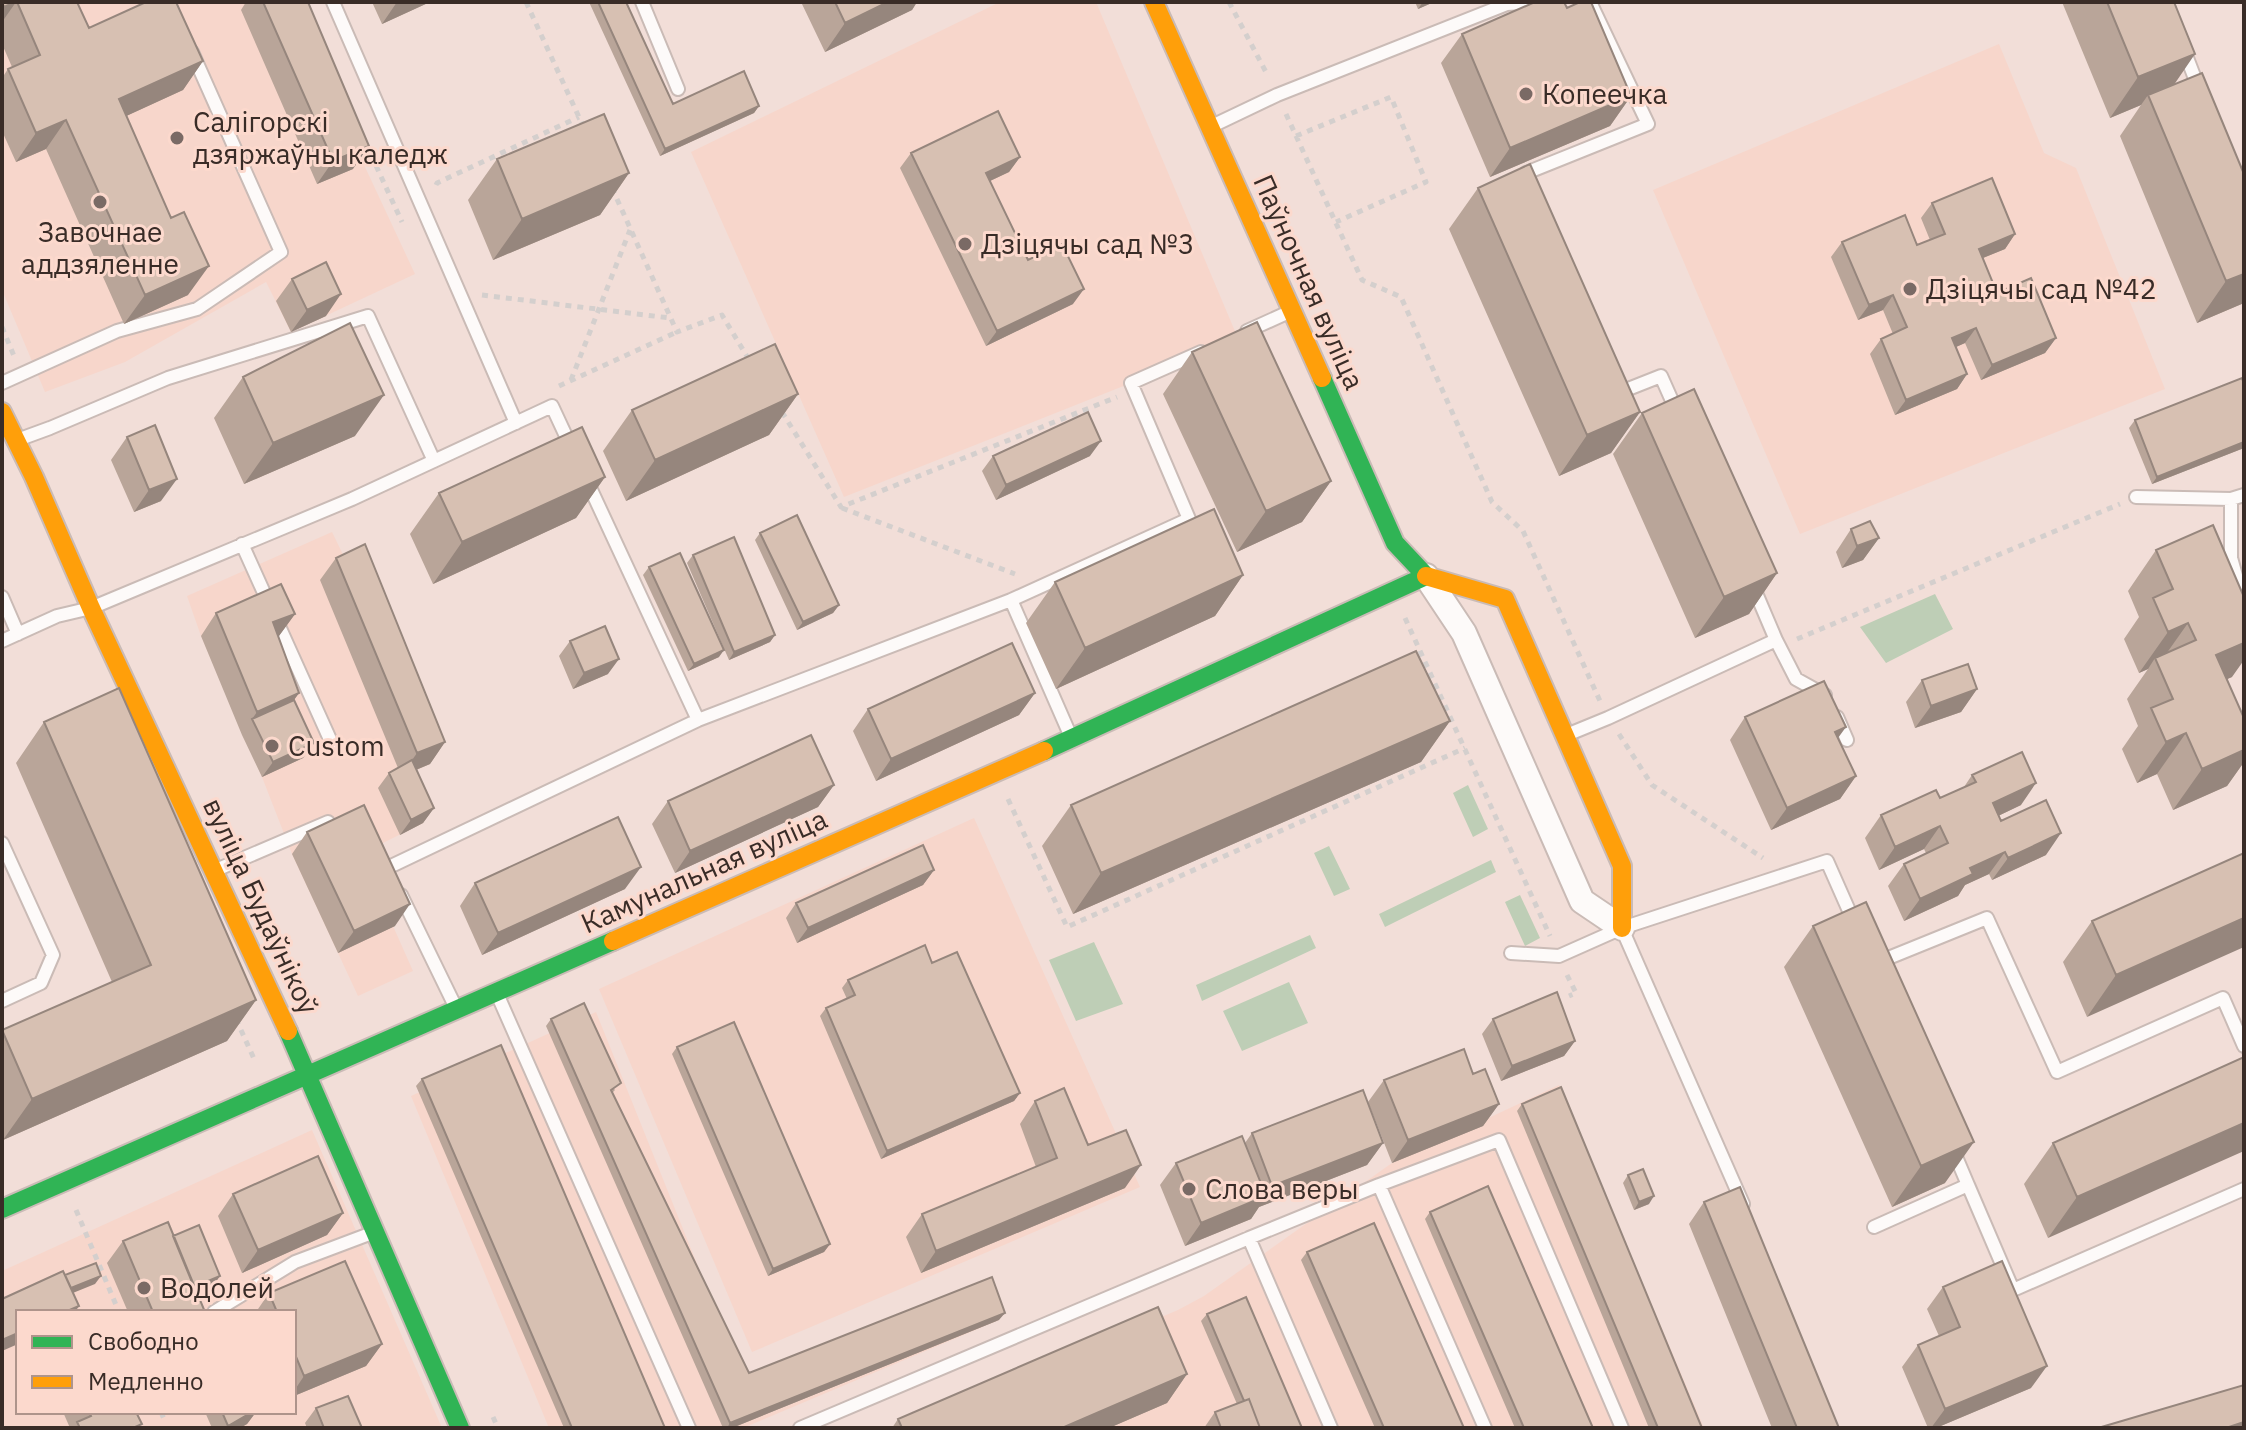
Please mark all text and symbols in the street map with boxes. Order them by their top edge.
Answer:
place label: Копеечка [1542,75,1667,112]
marker: Копеечка [1517,85,1535,103]
place label: Салігорскі дзяржаўны каледж [193,103,448,172]
marker: Салігорскі дзяржаўны каледж [168,129,186,147]
street label: Паўночная вуліца [1245,168,1374,395]
marker: Завочнае аддзяленне [91,193,109,211]
place label: Завочнае аддзяленне [21,213,179,282]
place label: Дзіцячы сад №3 [981,225,1195,262]
marker: Дзіцячы сад №3 [956,235,974,253]
place label: Дзіцячы сад №42 [1926,270,2156,307]
marker: Дзіцячы сад №42 [1901,280,1919,298]
place label: Custom [288,727,385,764]
marker: Custom [263,737,281,755]
street label: вуліца Будаўнікоў [195,792,328,1020]
street label: Камунальная вуліца [575,800,833,941]
place label: Слова веры [1205,1170,1358,1207]
marker: Слова веры [1180,1180,1198,1198]
place label: Водолей [160,1269,274,1306]
marker: Водолей [135,1279,153,1297]
legend [16,1310,296,1414]
text: Свободно [88,1325,199,1357]
text: Медленно [88,1365,204,1397]

